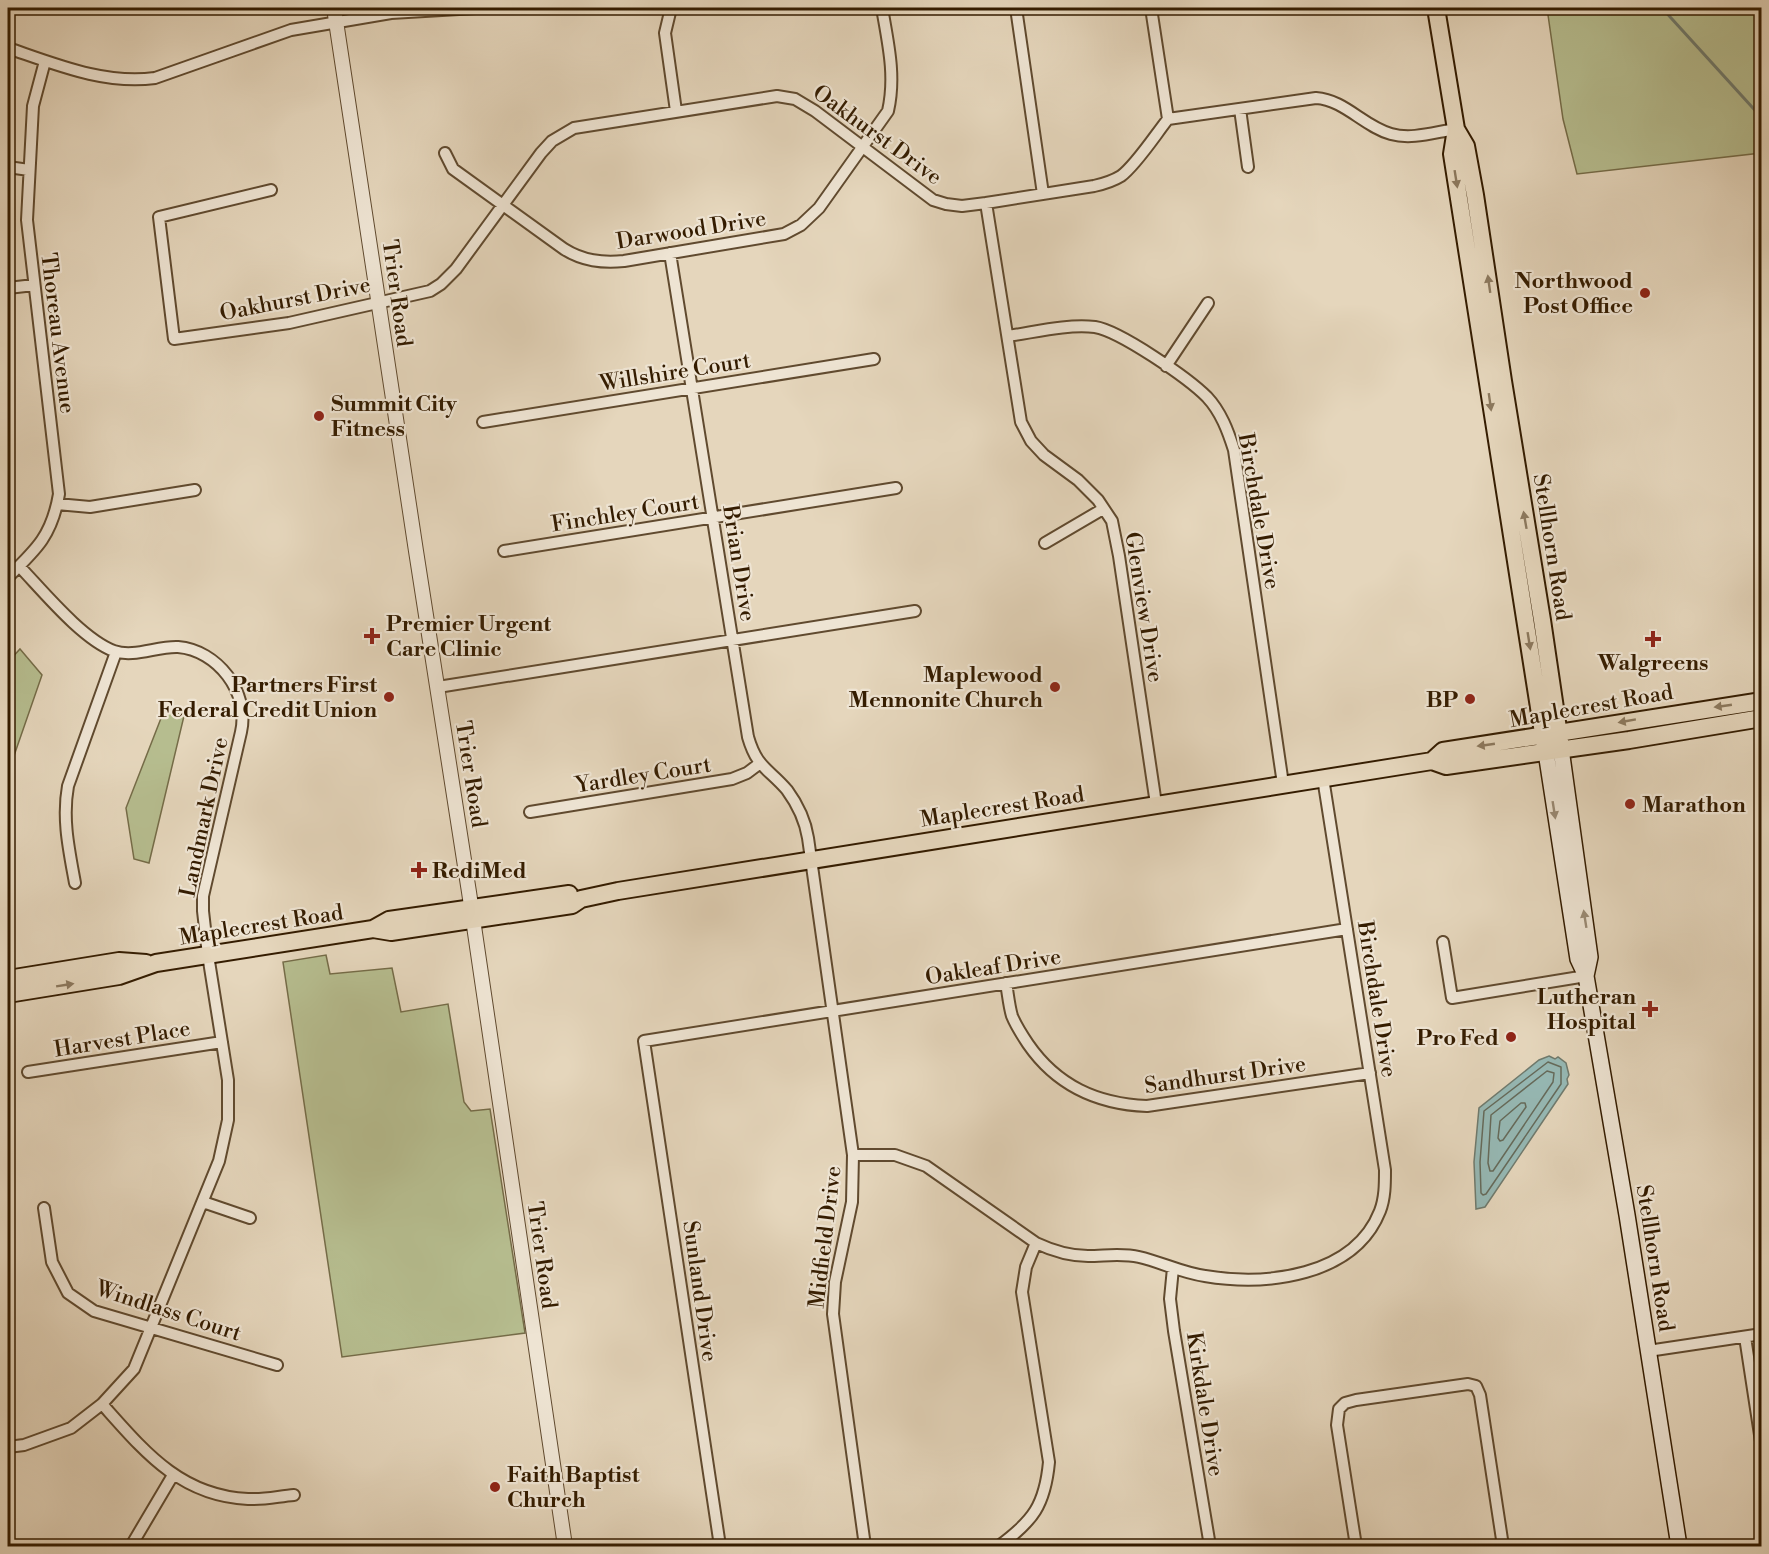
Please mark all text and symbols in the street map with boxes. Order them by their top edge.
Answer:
street label: Oakhurst Drive [807,79,947,191]
one-way arrow [1452,170,1461,189]
street label: Darwood Drive [614,205,768,256]
street label: Trier Road [376,238,417,349]
street label: Thoreau Avenue [34,251,81,415]
place label: Northwood Post Office [1515,268,1633,320]
street label: Oakhurst Drive [218,272,373,327]
one-way arrow [1484,274,1493,293]
marker: Northwood Post Office [1638,286,1652,300]
street label: Willshire Court [597,347,753,398]
place label: Summit City Fitness [331,391,458,443]
one-way arrow [1486,393,1495,412]
marker: Summit City Fitness [312,409,326,423]
street label: Birchdale Drive [1231,430,1286,591]
street label: Stellhorn Road [1527,472,1577,623]
street label: Finchley Court [549,488,701,538]
street label: Brian Drive [716,502,761,623]
one-way arrow [1521,510,1530,529]
street label: Glenview Drive [1118,530,1169,684]
place label: Premier Urgent Care Clinic [386,611,551,663]
marker: Premier Urgent Care Clinic [363,627,381,645]
one-way arrow [1525,632,1534,651]
marker: Walgreens [1646,632,1660,646]
place label: Walgreens [1597,650,1708,677]
place label: Maplewood Mennonite Church [849,662,1043,714]
place label: Partners First Federal Credit Union [158,672,377,724]
street label: Maplecrest Road [1507,679,1676,734]
marker: Maplewood Mennonite Church [1048,680,1062,694]
place label: BP [1426,687,1459,714]
marker: Partners First Federal Credit Union [382,690,396,704]
marker: BP [1463,692,1477,706]
one-way arrow [1714,702,1733,711]
one-way arrow [1617,717,1636,726]
street label: Trier Road [449,719,492,830]
street label: Landmark Drive [174,735,235,900]
one-way arrow [1476,741,1495,750]
street label: Yardley Court [573,751,713,800]
street label: Maplecrest Road [918,781,1087,834]
place label: Marathon [1642,792,1746,819]
marker: Marathon [1623,797,1637,811]
one-way arrow [1550,800,1559,819]
place label: RediMed [432,858,527,885]
marker: RediMed [410,861,428,879]
street label: Maplecrest Road [177,899,346,952]
one-way arrow [1580,909,1589,928]
street label: Birchdale Drive [1351,918,1402,1079]
street label: Oakleaf Drive [923,943,1063,992]
one-way arrow [56,980,75,989]
place label: Lutheran Hospital [1537,984,1636,1036]
marker: Lutheran Hospital [1641,1000,1659,1018]
street label: Harvest Place [52,1015,192,1064]
place label: Pro Fed [1417,1025,1499,1052]
marker: Pro Fed [1504,1030,1518,1044]
street label: Sandhurst Drive [1143,1051,1308,1100]
street label: Midfield Drive [803,1164,848,1310]
street label: Stellhorn Road [1630,1183,1680,1334]
street label: Trier Road [521,1200,562,1311]
street label: Sunland Drive [676,1219,723,1363]
street label: Windlass Court [91,1275,245,1348]
street label: Kirkdale Drive [1180,1330,1229,1478]
place label: Faith Baptist Church [507,1462,640,1514]
marker: Faith Baptist Church [488,1480,502,1494]

